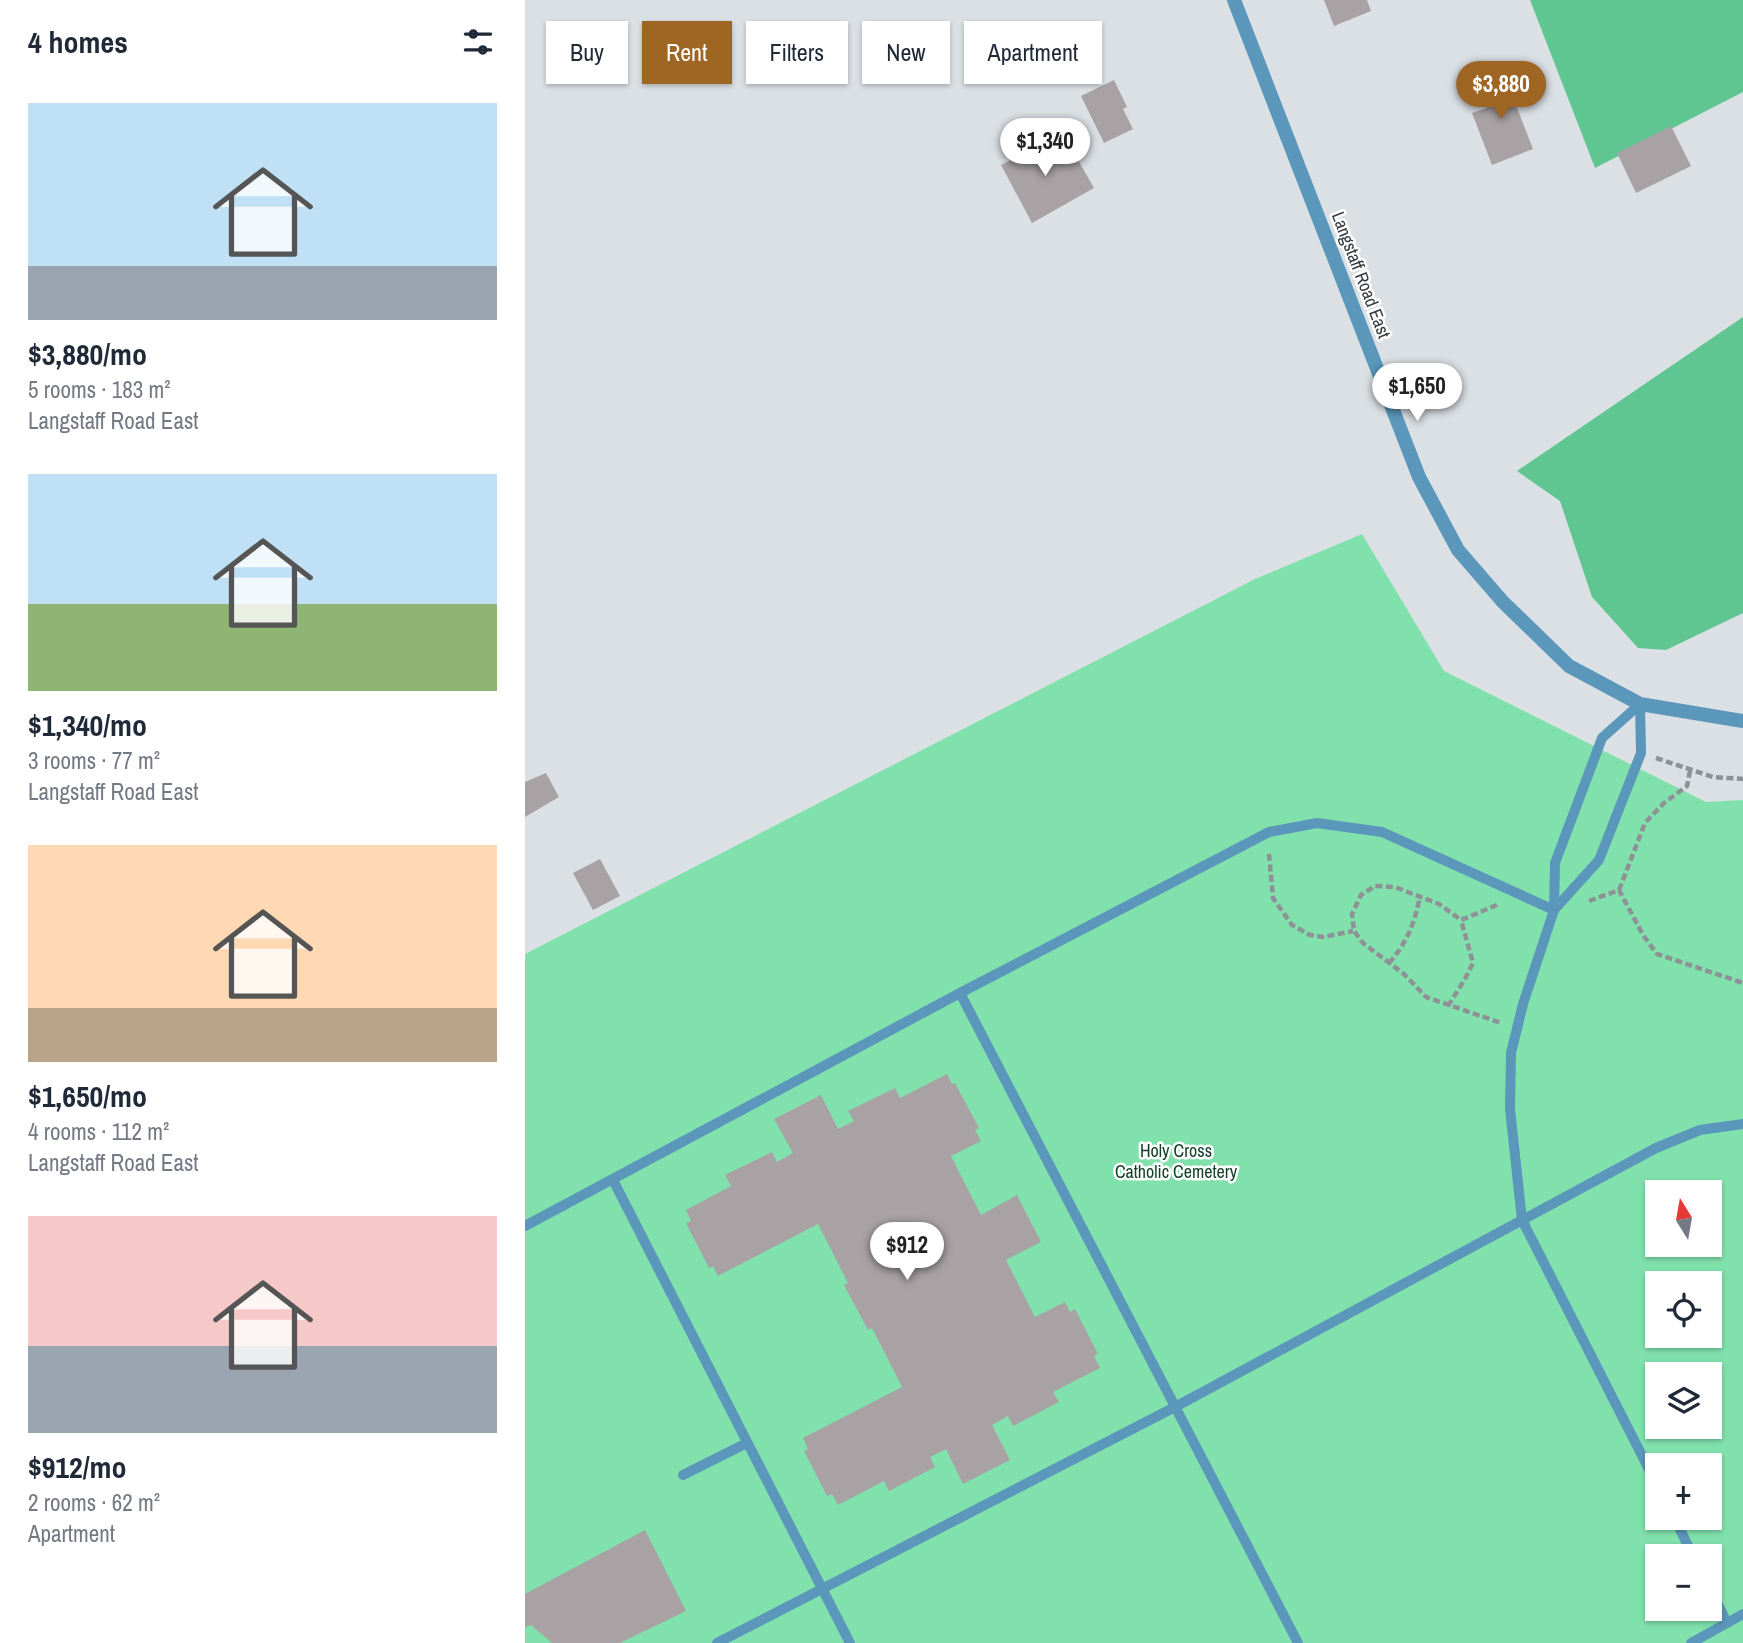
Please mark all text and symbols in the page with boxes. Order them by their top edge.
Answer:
chip: Buy [546,21,628,84]
chip: Rent [642,21,732,84]
chip: Filters [746,21,848,84]
chip: New [862,21,950,84]
chip: Apartment [964,21,1102,84]
text: 4 homes [28,22,128,62]
icon: filters [459,23,497,61]
pin: $3,880 [1444,61,1558,121]
text: $3,880 [1472,68,1530,99]
pin: $1,340 [988,118,1102,178]
text: $1,340 [1016,125,1074,156]
icon: home [200,149,326,275]
street label: Langstaff Road East [1326,208,1397,342]
text: $3,880/mo [28,334,147,374]
pin: $1,650 [1360,364,1474,423]
text: $1,650 [1388,370,1446,401]
text: 5 rooms · 183 m² [28,374,171,405]
text: Langstaff Road East [28,405,199,436]
icon: home [200,520,326,646]
text: $1,340/mo [28,705,147,745]
text: 3 rooms · 77 m² [28,745,160,776]
text: Langstaff Road East [28,776,199,807]
icon: home [200,891,326,1017]
text: $1,650/mo [28,1076,147,1116]
text: 4 rooms · 112 m² [28,1116,169,1147]
park label: Holy Cross Catholic Cemetery [1115,1138,1238,1184]
text: Langstaff Road East [28,1147,199,1178]
north arrow [1645,1180,1722,1256]
map controls [1645,1180,1722,1621]
pin: $912 [866,1222,948,1282]
text: $912 [886,1229,928,1260]
icon: home [200,1262,326,1388]
button: locate [1645,1271,1722,1348]
button: layers [1645,1362,1722,1439]
text: $912/mo [28,1447,126,1487]
button: + [1645,1453,1722,1530]
text: 2 rooms · 62 m² [28,1487,160,1518]
text: Apartment [28,1518,115,1549]
button: − [1645,1544,1722,1621]

